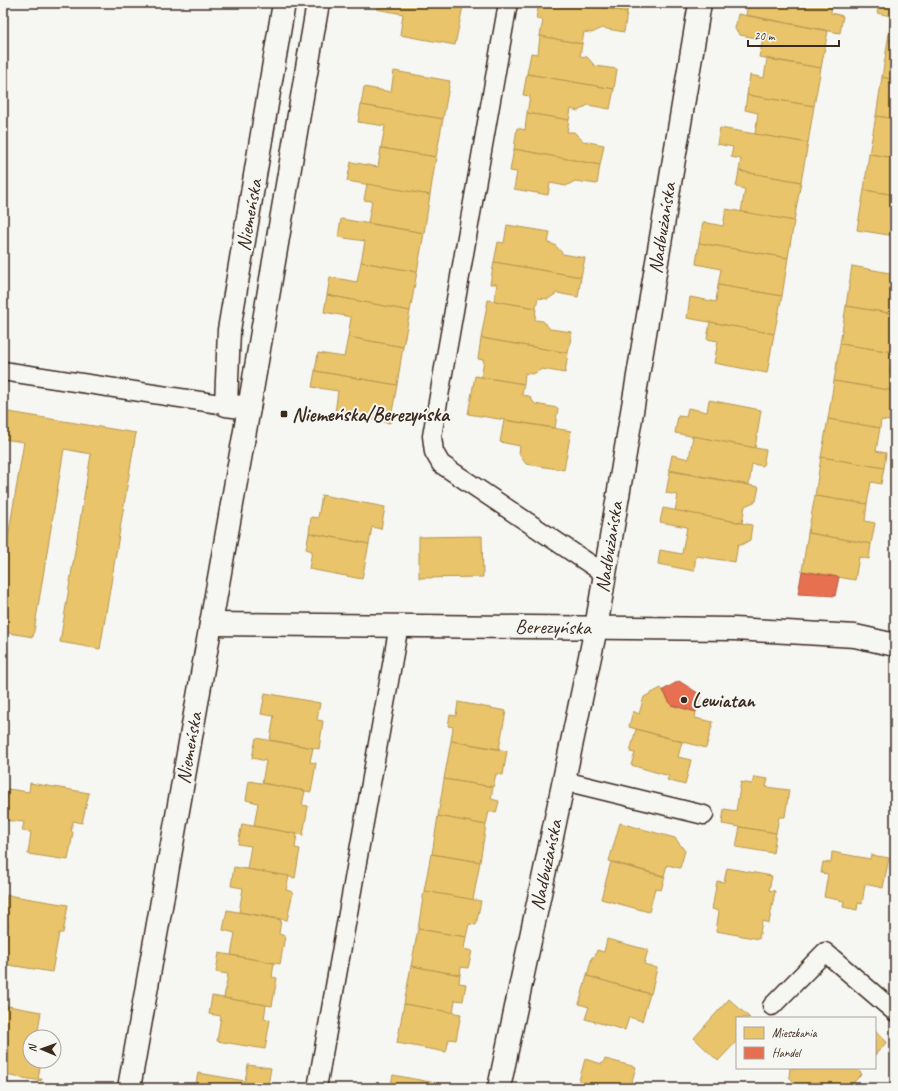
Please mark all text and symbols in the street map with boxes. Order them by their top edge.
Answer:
scale bar [748,22,839,48]
text: 20 m [754,28,776,44]
street label: Niemeńska [230,176,268,253]
street label: Nadbużańska [642,180,682,275]
place label: Niemeńska/Berezyńska [292,402,451,427]
marker: Niemeńska/Berezyńska [279,409,289,419]
street label: Nadbużańska [589,499,629,594]
street label: Berezyńska [515,614,592,640]
place label: Lewiatan [692,688,756,713]
marker: Lewiatan [679,695,689,705]
street label: Niemeńska [170,709,208,786]
street label: Nadbużańska [524,816,568,912]
legend [736,1017,876,1069]
text: Mieszkania [772,1025,818,1041]
north arrow [22,1029,62,1069]
text: N [25,1043,39,1052]
text: Handel [772,1045,802,1061]

